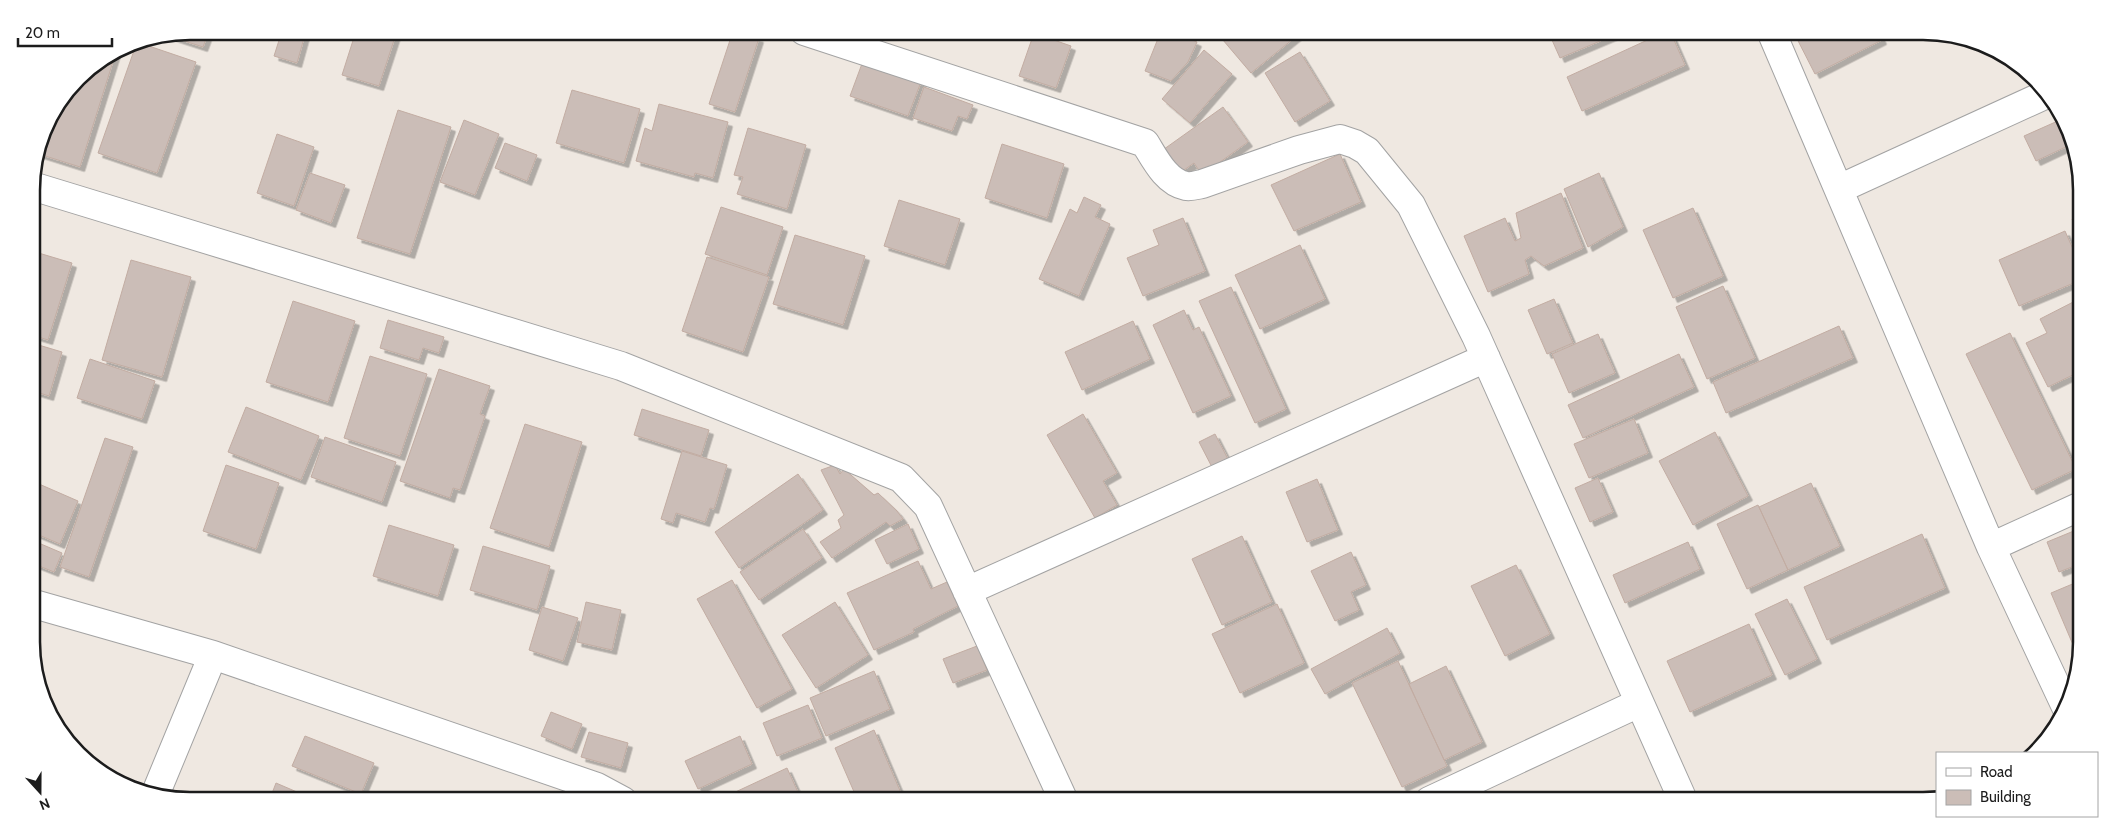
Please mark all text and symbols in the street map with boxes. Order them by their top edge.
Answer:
scale bar [18,15,111,47]
text: 20 m [25,24,60,42]
legend [1936,752,2098,817]
text: Road [1980,763,2013,781]
north arrow [15,767,65,817]
text: Building [1980,788,2031,806]
text: N [37,794,53,814]

